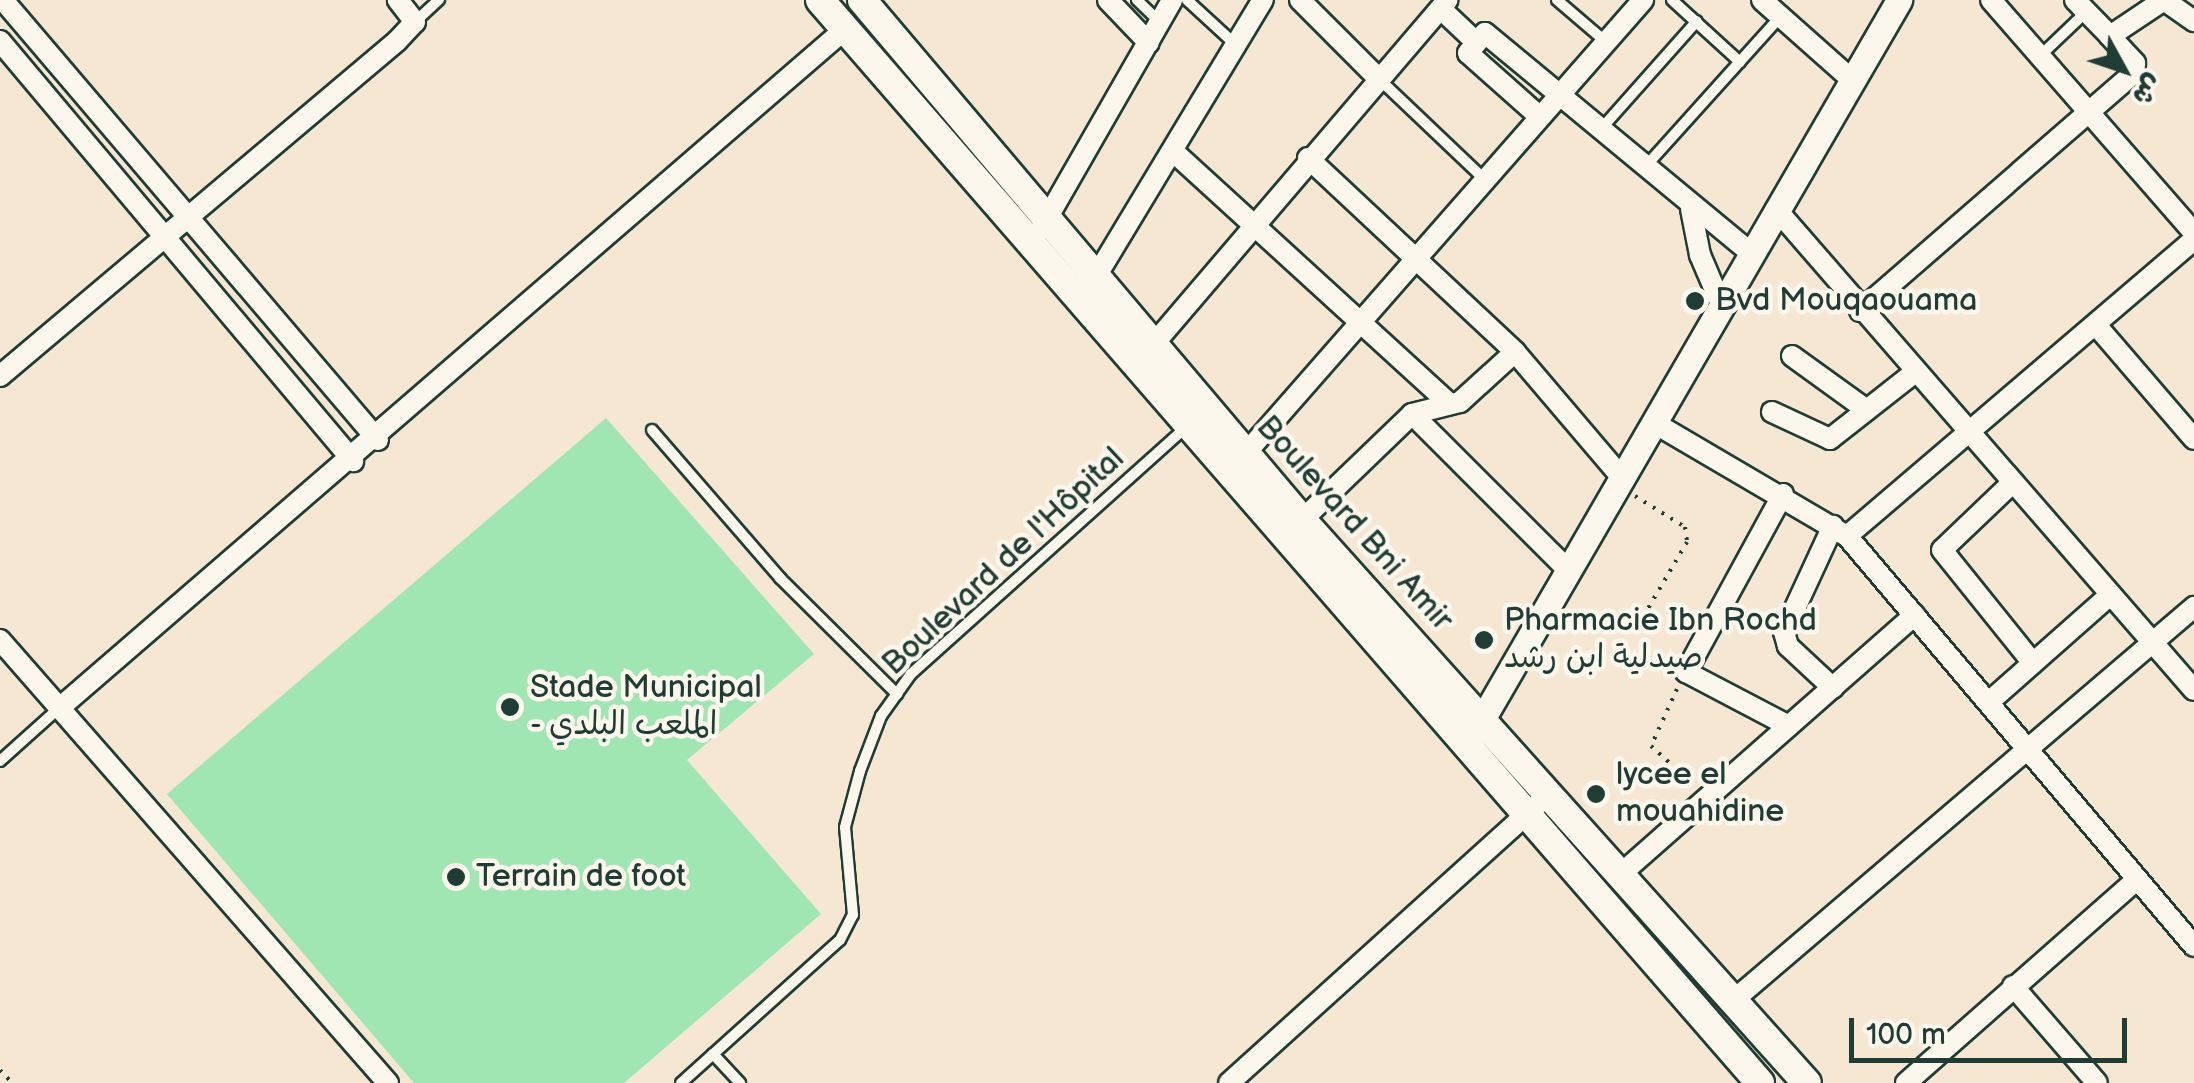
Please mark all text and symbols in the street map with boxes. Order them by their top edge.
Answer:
north arrow [2074,20,2174,120]
text: ش [2125,67,2170,112]
place label: Bvd Mouqaouama [1715,282,1977,320]
marker: Bvd Mouqaouama [1684,290,1706,312]
street label: Boulevard Bni Amir [1248,409,1460,639]
street label: Boulevard de l'Hôpital [875,440,1133,684]
place label: Pharmacie Ibn Rochd صيدلية ابن رشد [1504,603,1817,678]
marker: Pharmacie Ibn Rochd صيدلية ابن رشد [1473,629,1495,651]
place label: Stade Municipal - الملعب البلدي [530,670,762,745]
marker: Stade Municipal - الملعب البلدي [499,696,521,718]
place label: lycee el mouahidine [1616,757,1784,832]
marker: lycee el mouahidine [1585,783,1607,805]
place label: Terrain de foot [476,858,686,896]
marker: Terrain de foot [445,866,467,888]
scale bar [1854,998,2132,1060]
text: 100 m [1866,1017,1946,1053]

